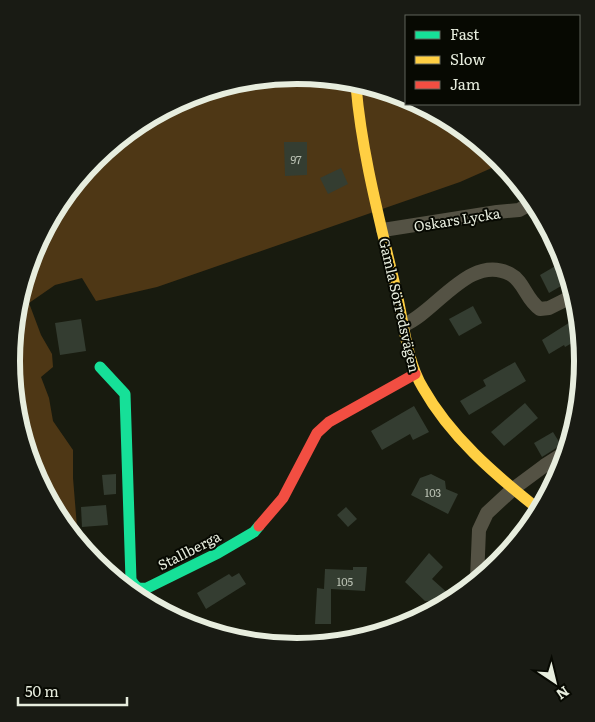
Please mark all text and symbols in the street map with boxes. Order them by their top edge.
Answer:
legend [405,15,580,105]
text: Fast [450,22,479,45]
text: Slow [450,47,485,70]
text: Jam [450,72,481,95]
house number: 97 [290,151,302,167]
street label: Oskars Lycka [412,202,502,236]
street label: Gamla Sörredsvägen [375,236,425,374]
house number: 103 [425,484,441,500]
street label: Stallberga [154,525,224,574]
house number: 105 [337,573,354,589]
north arrow [530,657,580,707]
scale bar [18,674,126,706]
text: 50 m [25,679,59,702]
text: N [552,682,574,705]

